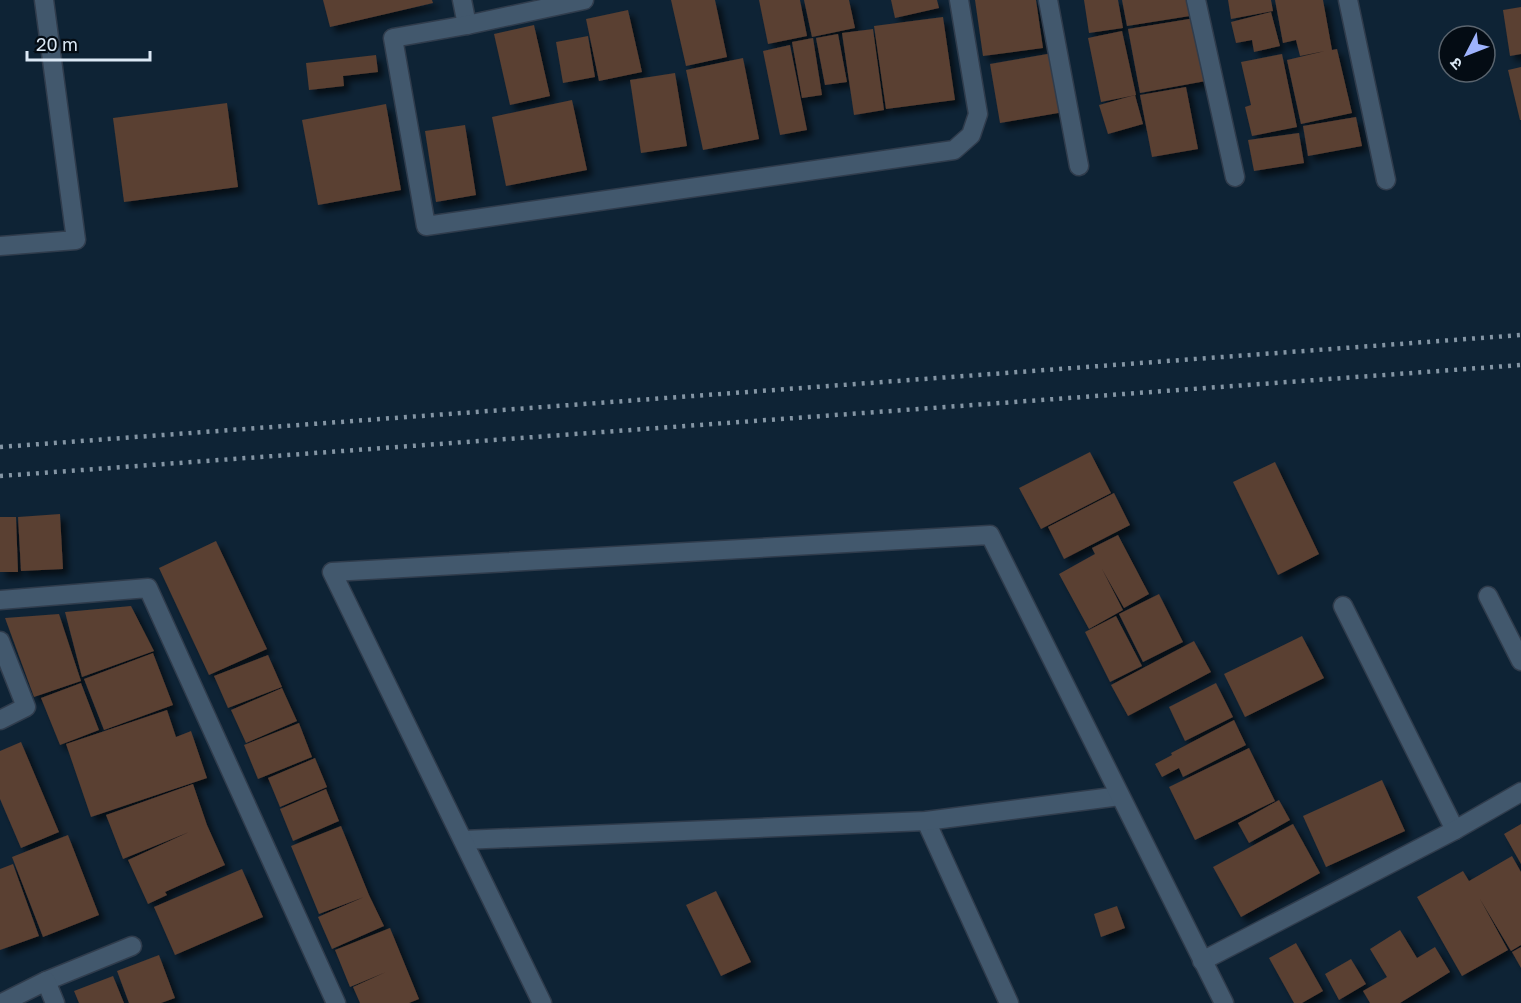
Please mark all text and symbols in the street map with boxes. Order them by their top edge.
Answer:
scale bar [27,24,150,62]
north arrow [1437,24,1497,84]
text: 20 m [36,33,78,55]
text: उ [1445,53,1466,74]

